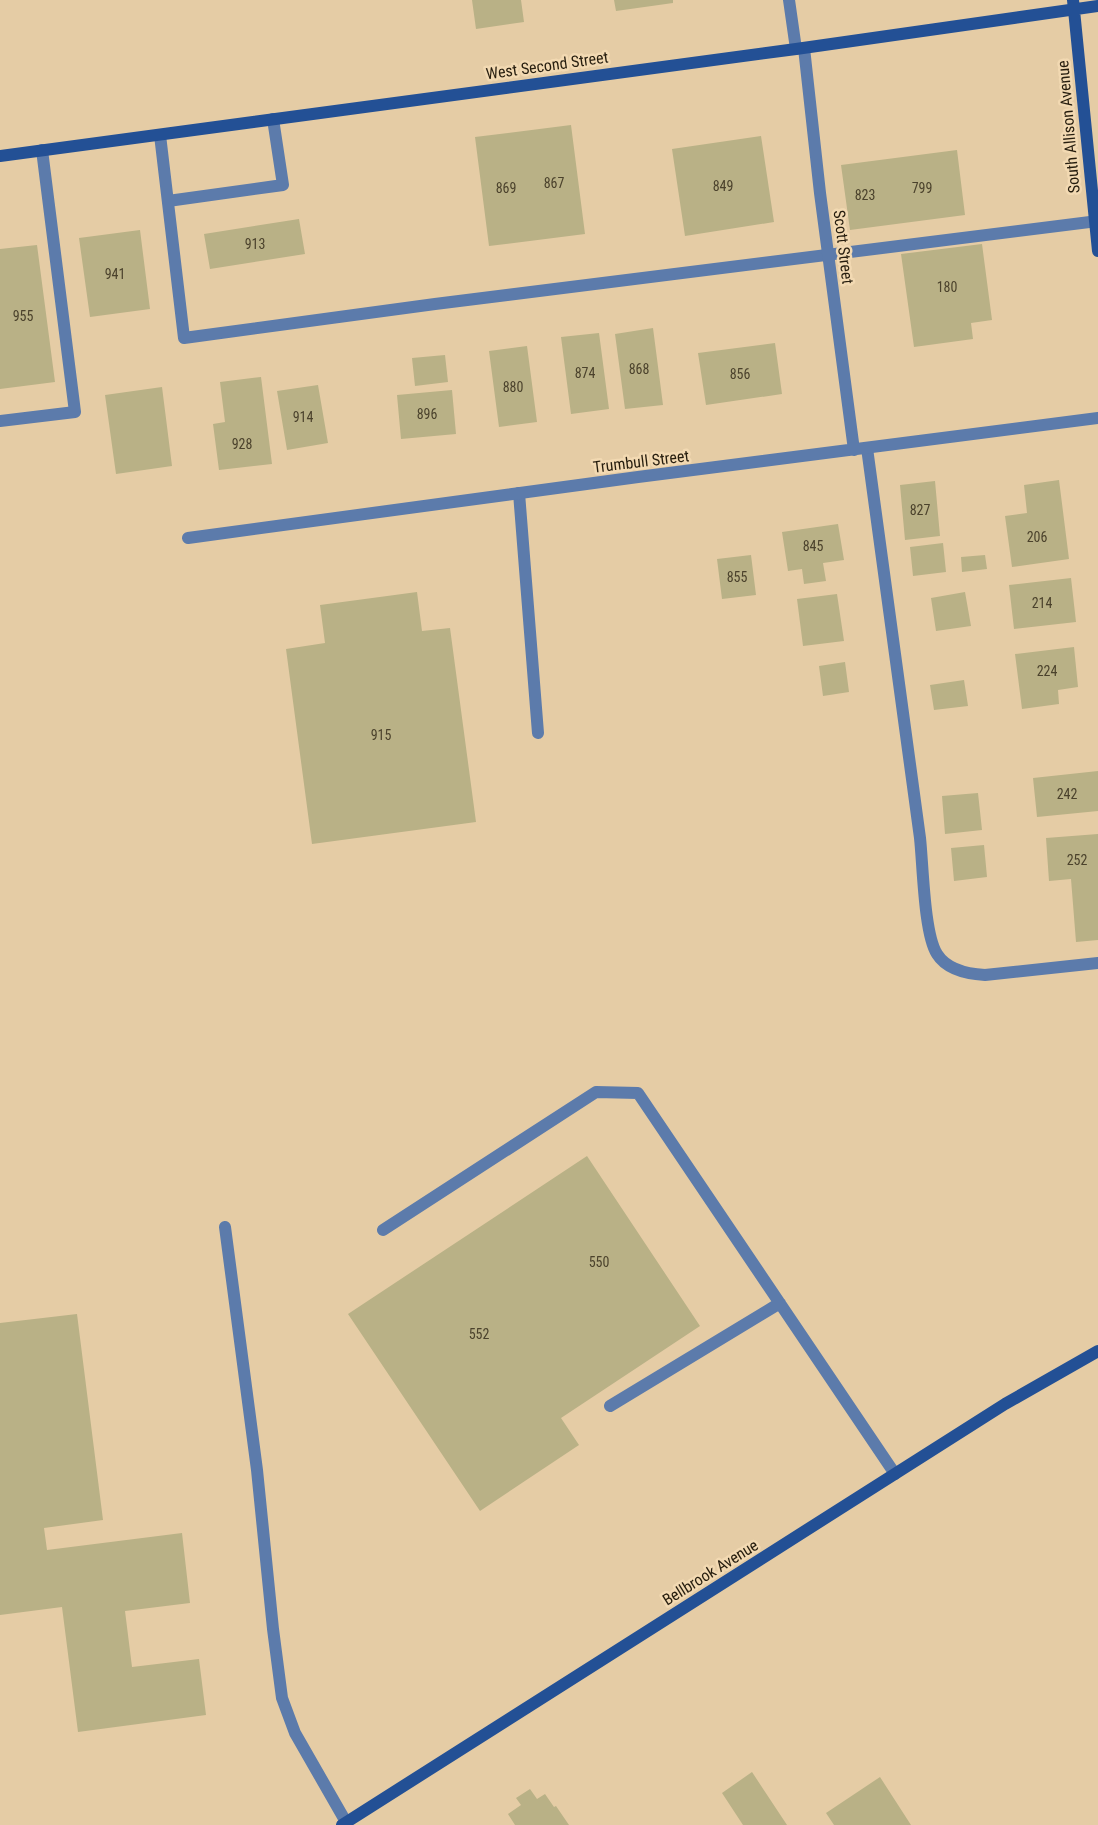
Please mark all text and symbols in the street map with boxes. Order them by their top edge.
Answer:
street label: West Second Street [485,47,610,83]
street label: South Allison Avenue [1053,60,1084,194]
house number: 867 [544,175,564,191]
house number: 849 [713,178,733,194]
house number: 869 [496,180,516,196]
house number: 799 [912,180,932,196]
house number: 823 [855,187,875,203]
street label: Scott Street [830,209,857,285]
house number: 913 [245,236,265,252]
house number: 941 [105,266,125,282]
house number: 180 [937,279,957,295]
house number: 955 [13,308,33,324]
house number: 868 [629,361,649,377]
house number: 874 [575,365,595,381]
house number: 856 [730,366,750,382]
house number: 880 [503,379,523,395]
house number: 896 [417,406,437,422]
house number: 914 [293,409,313,425]
house number: 928 [232,436,252,452]
street label: Trumbull Street [592,446,690,477]
house number: 827 [910,502,930,518]
house number: 206 [1027,529,1047,545]
house number: 845 [803,538,823,554]
house number: 855 [727,569,747,585]
house number: 214 [1032,595,1052,611]
house number: 224 [1037,663,1057,679]
house number: 915 [371,727,391,743]
house number: 242 [1057,786,1077,802]
house number: 252 [1067,852,1087,868]
house number: 550 [589,1254,609,1270]
house number: 552 [469,1326,489,1342]
street label: Bellbrook Avenue [659,1535,762,1609]

